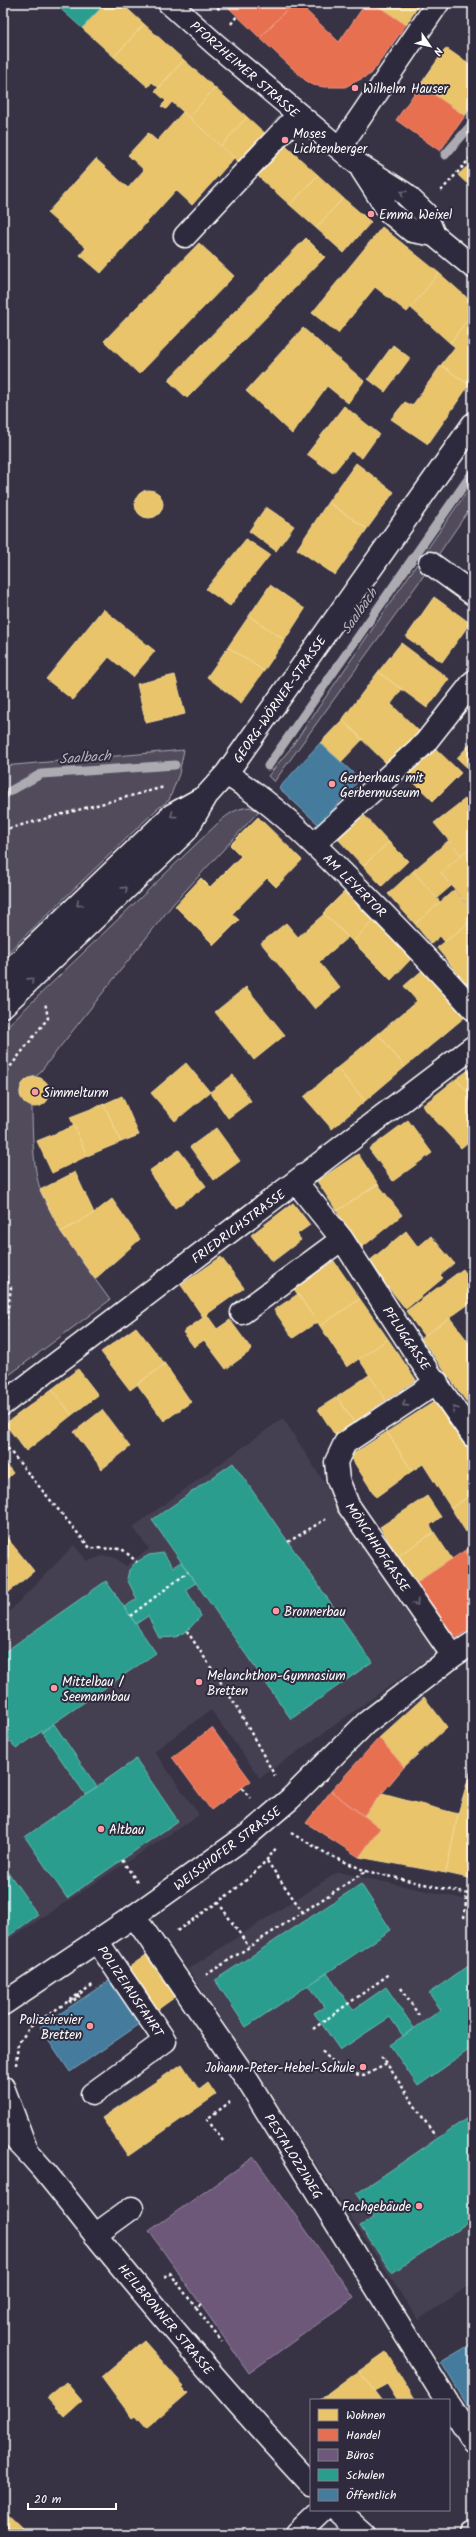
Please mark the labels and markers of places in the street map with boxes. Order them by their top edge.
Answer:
place label: Wilhelm Hauser [363,79,448,100]
marker: Wilhelm Hauser [350,83,360,93]
place label: Moses Lichtenberger [293,124,368,160]
marker: Moses Lichtenberger [280,135,290,145]
place label: Emma Weixel [379,205,452,226]
marker: Emma Weixel [366,209,376,219]
place label: Gerberhaus mit Gerbermuseum [340,768,425,804]
marker: Gerberhaus mit Gerbermuseum [327,779,337,789]
place label: Simmelturm [43,1083,109,1104]
marker: Simmelturm [30,1087,40,1097]
place label: Bronnerbau [284,1602,346,1623]
marker: Bronnerbau [271,1606,281,1616]
place label: Melanchthon-Gymnasium Bretten [207,1666,346,1702]
place label: Mittelbau / Seemannbau [62,1672,131,1708]
marker: Melanchthon-Gymnasium Bretten [194,1677,204,1687]
marker: Mittelbau / Seemannbau [49,1683,59,1693]
place label: Altbau [109,1820,145,1841]
marker: Altbau [96,1824,106,1834]
place label: Polizeirevier Bretten [19,2010,83,2046]
marker: Polizeirevier Bretten [85,2021,95,2031]
place label: Johann-Peter-Hebel-Schule [205,2058,355,2079]
marker: Johann-Peter-Hebel-Schule [358,2062,368,2072]
place label: Fachgebäude [342,2197,411,2218]
marker: Fachgebäude [414,2201,424,2211]

